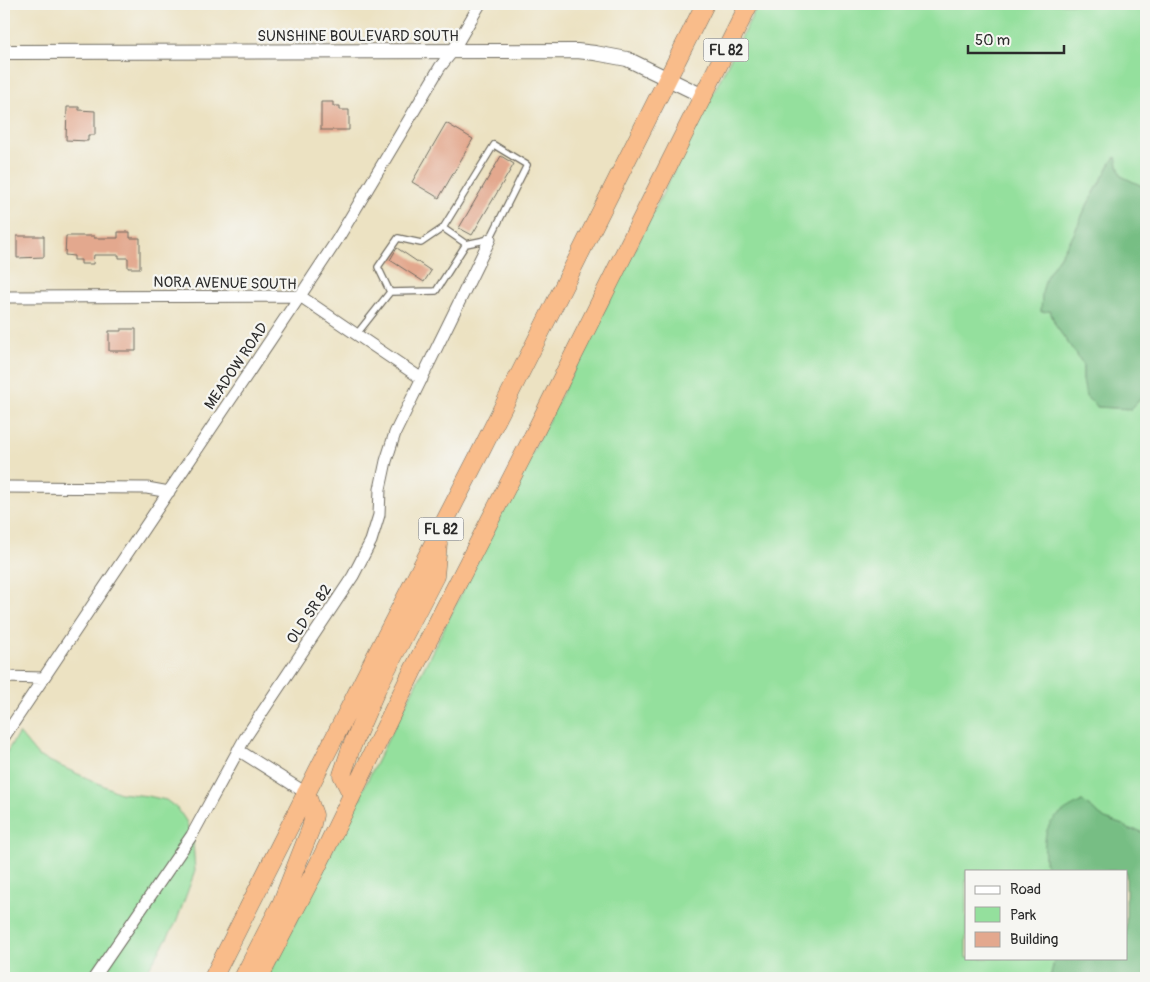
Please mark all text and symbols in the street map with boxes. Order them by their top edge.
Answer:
scale bar [968,22,1064,54]
street label: SUNSHINE BOULEVARD SOUTH [257,27,459,46]
text: 50 m [975,31,1010,50]
road number: FL 82 [704,38,748,62]
street label: NORA AVENUE SOUTH [153,273,297,294]
street label: MEADOW ROAD [200,319,272,413]
road number: FL 82 [418,518,464,540]
street label: OLD SR 82 [283,581,336,647]
legend [965,870,1128,960]
text: Road [1010,880,1041,899]
text: Park [1010,906,1037,925]
text: Building [1010,930,1058,949]

